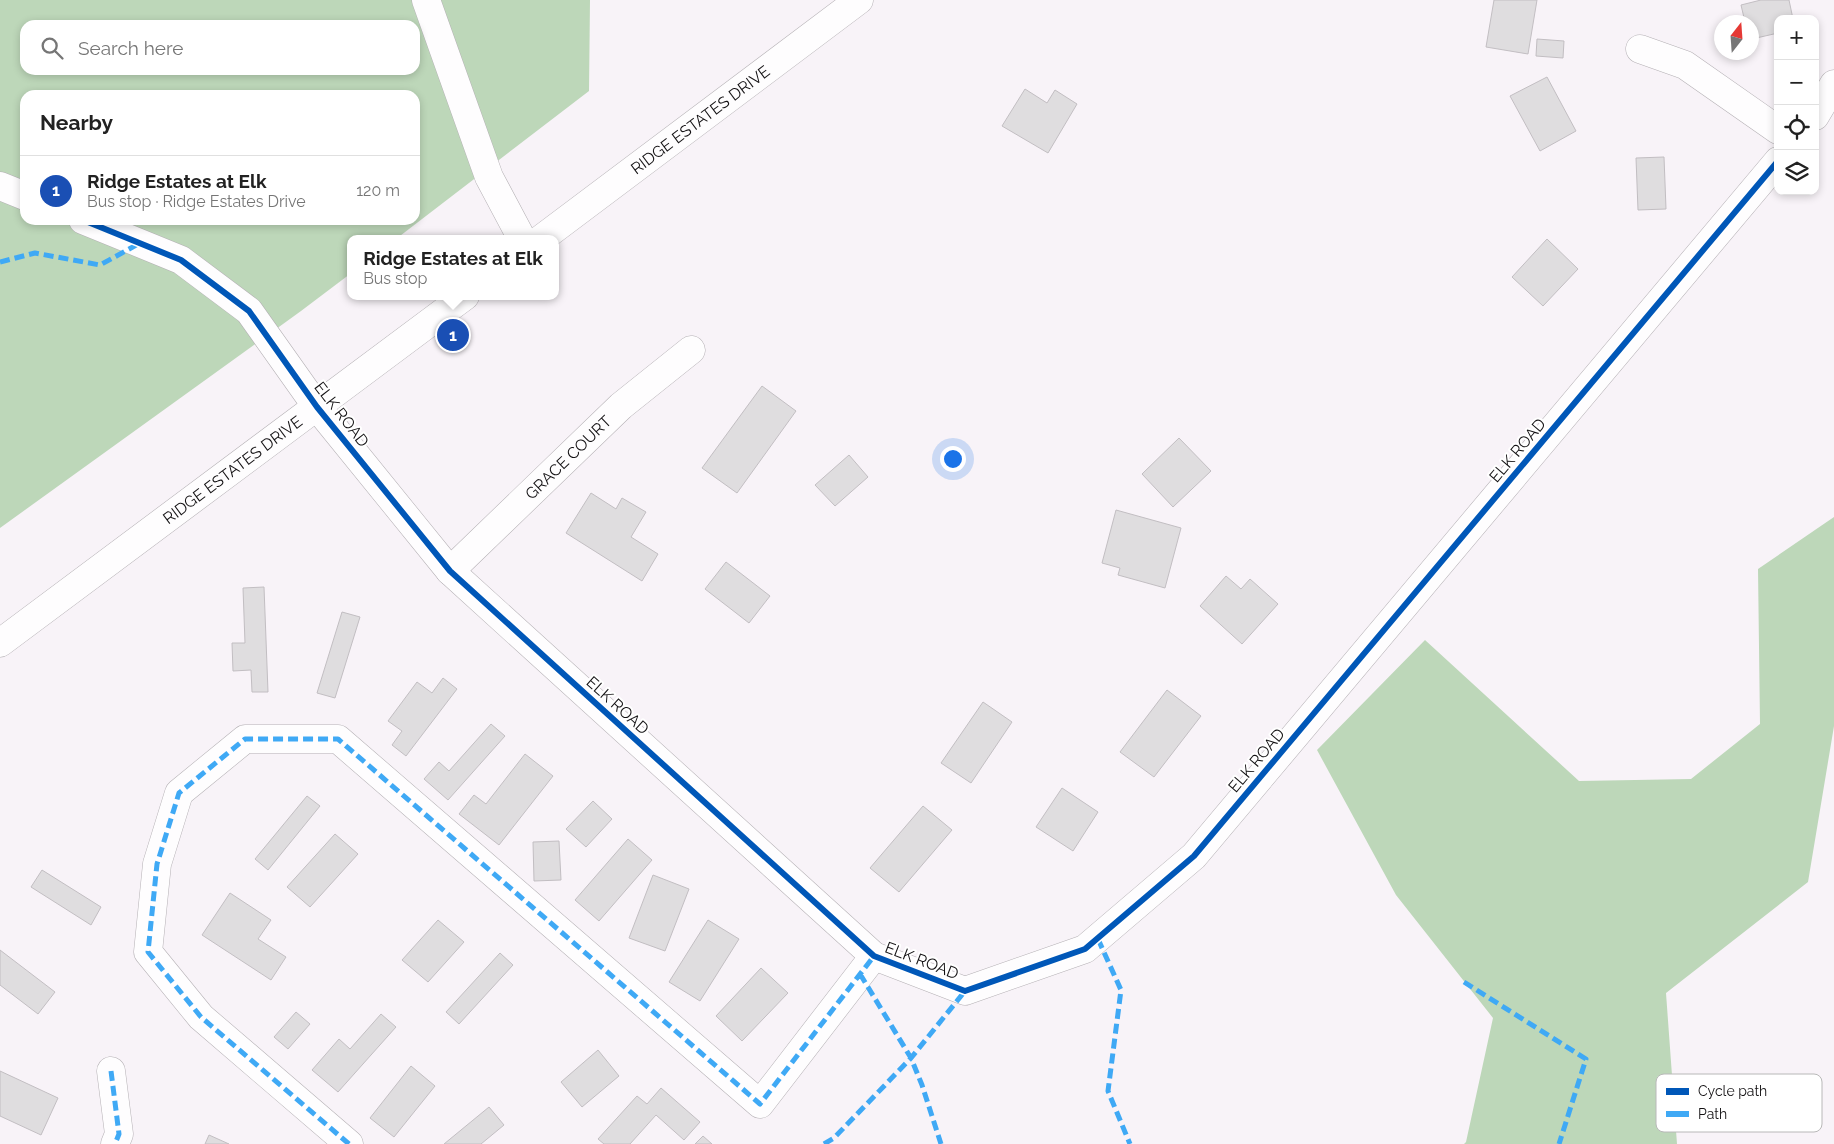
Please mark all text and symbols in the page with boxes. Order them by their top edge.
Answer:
north arrow [1714,15,1759,60]
map controls [1774,15,1819,195]
button: + [1774,15,1819,60]
search box [20,20,420,75]
icon: search [38,34,66,62]
text: Search here [78,37,184,59]
button: − [1774,60,1819,105]
street label: RIDGE ESTATES DRIVE [627,61,774,178]
button: locate [1774,105,1819,150]
text: Nearby [40,110,113,135]
button: layers [1774,150,1819,195]
text: Ridge Estates at Elk [87,170,267,192]
text: 1 [52,181,60,200]
text: 120 m [356,181,400,200]
text: Bus stop · Ridge Estates Drive [87,192,306,211]
popup [347,235,559,300]
text: Ridge Estates at Elk [363,247,543,269]
text: Bus stop [363,269,427,288]
pin: 1 [437,316,469,354]
street label: ELK ROAD [310,378,373,451]
street label: RIDGE ESTATES DRIVE [159,412,306,528]
street label: GRACE COURT [521,412,616,503]
street label: ELK ROAD [1485,415,1550,486]
your location [940,446,966,472]
street label: ELK ROAD [582,672,653,738]
street label: ELK ROAD [1224,725,1289,796]
street label: ELK ROAD [882,938,961,983]
legend [1656,1074,1822,1132]
text: Cycle path [1698,1083,1767,1099]
text: Path [1698,1106,1727,1122]

